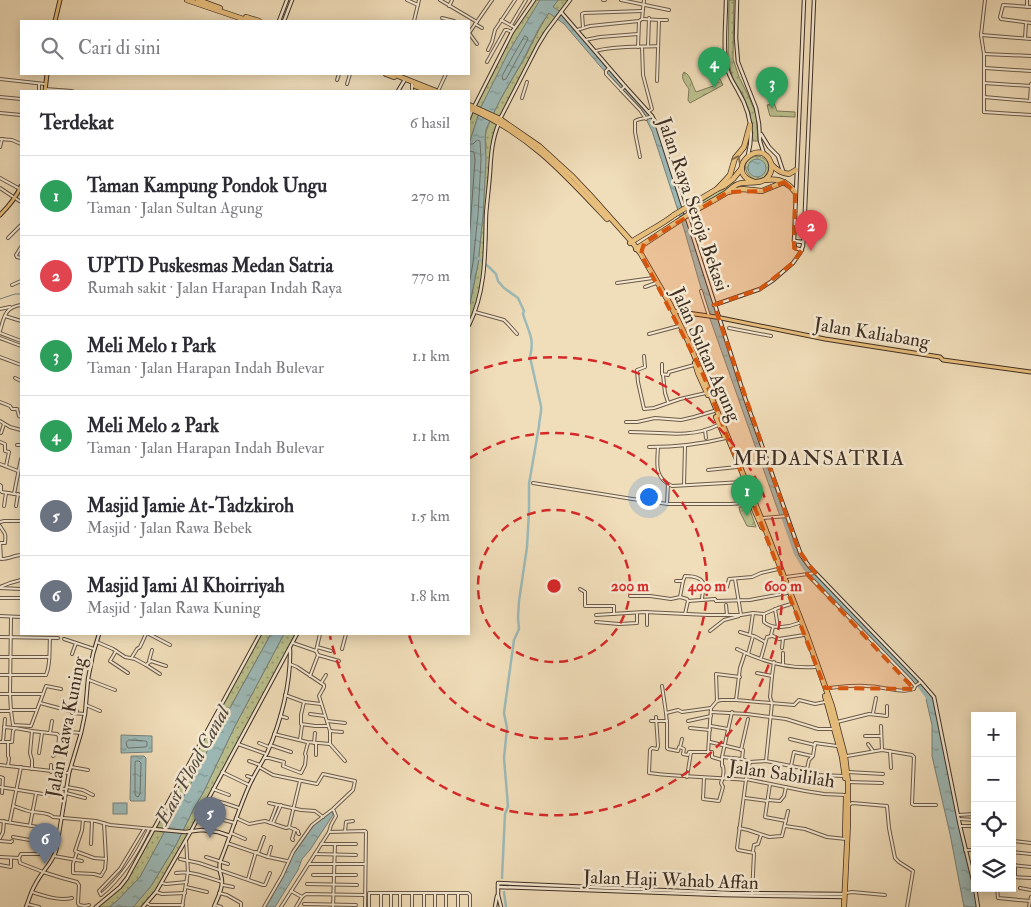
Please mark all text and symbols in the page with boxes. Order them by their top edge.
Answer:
search box [20,20,470,75]
icon: search [38,34,66,62]
text: Cari di sini [78,36,161,60]
pin: 4 [698,47,730,88]
pin: 3 [756,67,788,108]
text: Terdekat [40,109,114,136]
text: 6 hasil [410,113,450,133]
street label: Jalan Raya Seroja Bekasi [652,113,734,295]
one-way arrow [731,155,741,164]
text: Taman Kampung Pondok Ungu [87,174,327,198]
text: 1 [53,186,59,206]
text: 270 m [411,186,450,206]
text: Taman · Jalan Sultan Agung [87,198,263,218]
pin: 2 [795,210,827,251]
text: UPTD Puskesmas Medan Satria [87,254,333,278]
text: 2 [52,266,60,286]
text: 770 m [411,266,450,286]
text: Rumah sakit · Jalan Harapan Indah Raya [87,278,342,298]
street label: Jalan Sultan Agung [665,282,747,426]
street label: Jalan Kaliabang [811,312,932,354]
text: Meli Melo 1 Park [87,334,216,358]
text: 3 [53,346,59,366]
text: 1.1 km [412,346,450,366]
text: Taman · Jalan Harapan Indah Bulevar [87,358,324,378]
text: Meli Melo 2 Park [87,414,219,438]
text: 4 [52,426,60,446]
text: 1.1 km [412,426,450,446]
text: Taman · Jalan Harapan Indah Bulevar [87,438,324,458]
district label: MEDANSATRIA [733,445,905,472]
pin: 1 [731,475,763,516]
your location [636,484,662,510]
text: Masjid Jamie At-Tadzkiroh [87,494,294,518]
text: 5 [52,506,60,526]
text: 1.5 km [411,506,450,526]
text: Masjid · Jalan Rawa Bebek [87,518,252,538]
text: Masjid Jami Al Khoirriyah [87,574,285,598]
centre of rings [545,577,563,595]
text: 200 m [611,577,649,596]
text: 400 m [687,577,726,596]
text: 600 m [764,577,802,596]
text: 6 [52,586,60,606]
text: 1.8 km [410,586,450,606]
text: Masjid · Jalan Rawa Kuning [87,598,261,618]
street label: Jalan Rawa Kuning [40,654,92,801]
water label: East Flood Canal [149,700,236,831]
map controls [971,712,1016,892]
button: + [971,712,1016,757]
street label: Jalan Sabililah [726,755,836,793]
button: − [971,757,1016,802]
pin: 5 [194,797,226,838]
button: locate [971,802,1016,847]
pin: 6 [29,823,61,864]
button: layers [971,847,1016,892]
street label: Jalan Haji Wahab Affan [582,865,759,895]

